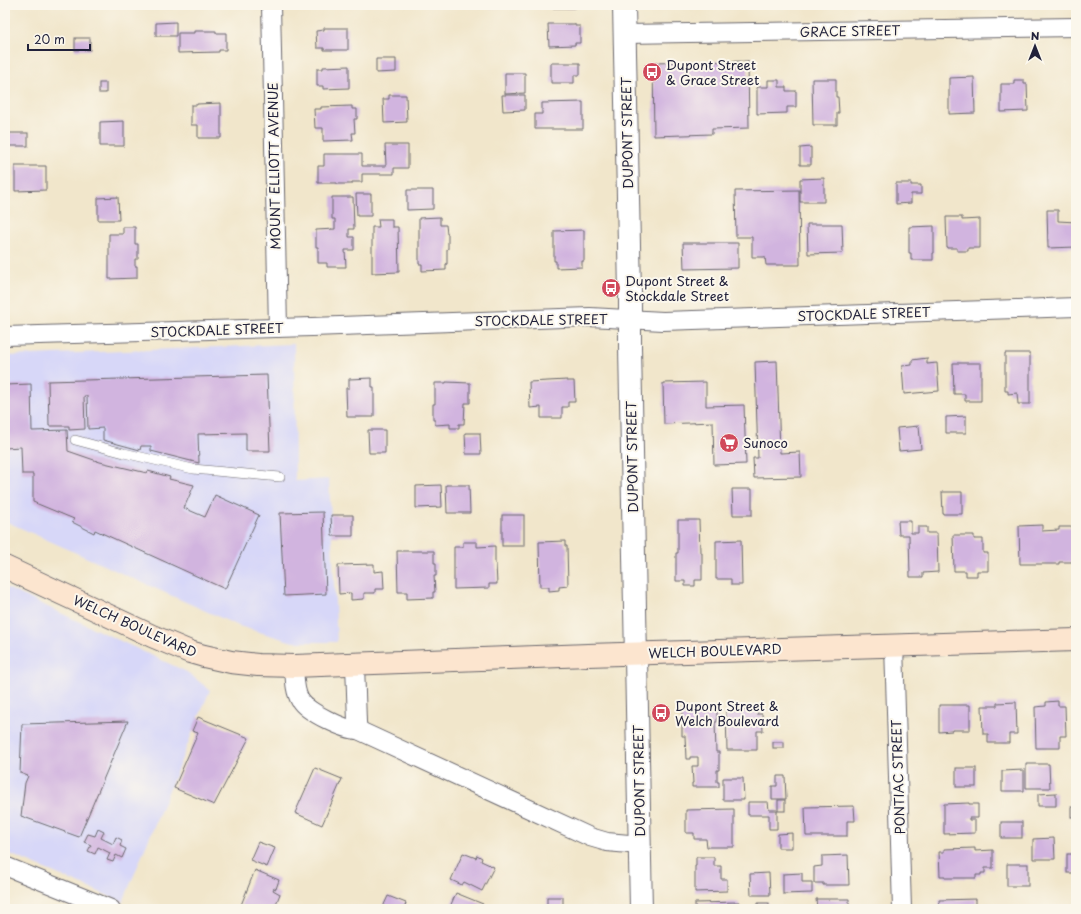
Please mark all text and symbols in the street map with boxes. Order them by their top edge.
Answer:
street label: GRACE STREET [800,20,901,41]
scale bar [28,26,90,52]
north arrow [1015,26,1055,66]
text: N [1031,27,1040,44]
text: 20 m [34,30,65,48]
place label: Dupont Street & Grace Street [666,55,759,89]
bus stop icon: Dupont Street & Grace Street [641,61,663,83]
street label: DUPONT STREET [616,77,637,189]
street label: MOUNT ELLIOTT AVENUE [263,82,284,250]
place label: Dupont Street & Stockdale Street [625,271,729,305]
bus stop icon: Dupont Street & Stockdale Street [600,277,622,299]
street label: STOCKDALE STREET [797,302,931,325]
street label: STOCKDALE STREET [474,309,608,330]
street label: STOCKDALE STREET [150,318,284,341]
street label: DUPONT STREET [621,401,642,513]
supermarket icon: Sunoco [718,432,740,454]
place label: Sunoco [743,433,788,452]
street label: WELCH BOULEVARD [70,590,200,661]
street label: WELCH BOULEVARD [648,639,782,662]
place label: Dupont Street & Welch Boulevard [675,696,779,730]
bus stop icon: Dupont Street & Welch Boulevard [650,702,672,724]
street label: PONTIAC STREET [886,719,909,835]
street label: DUPONT STREET [628,725,649,837]

